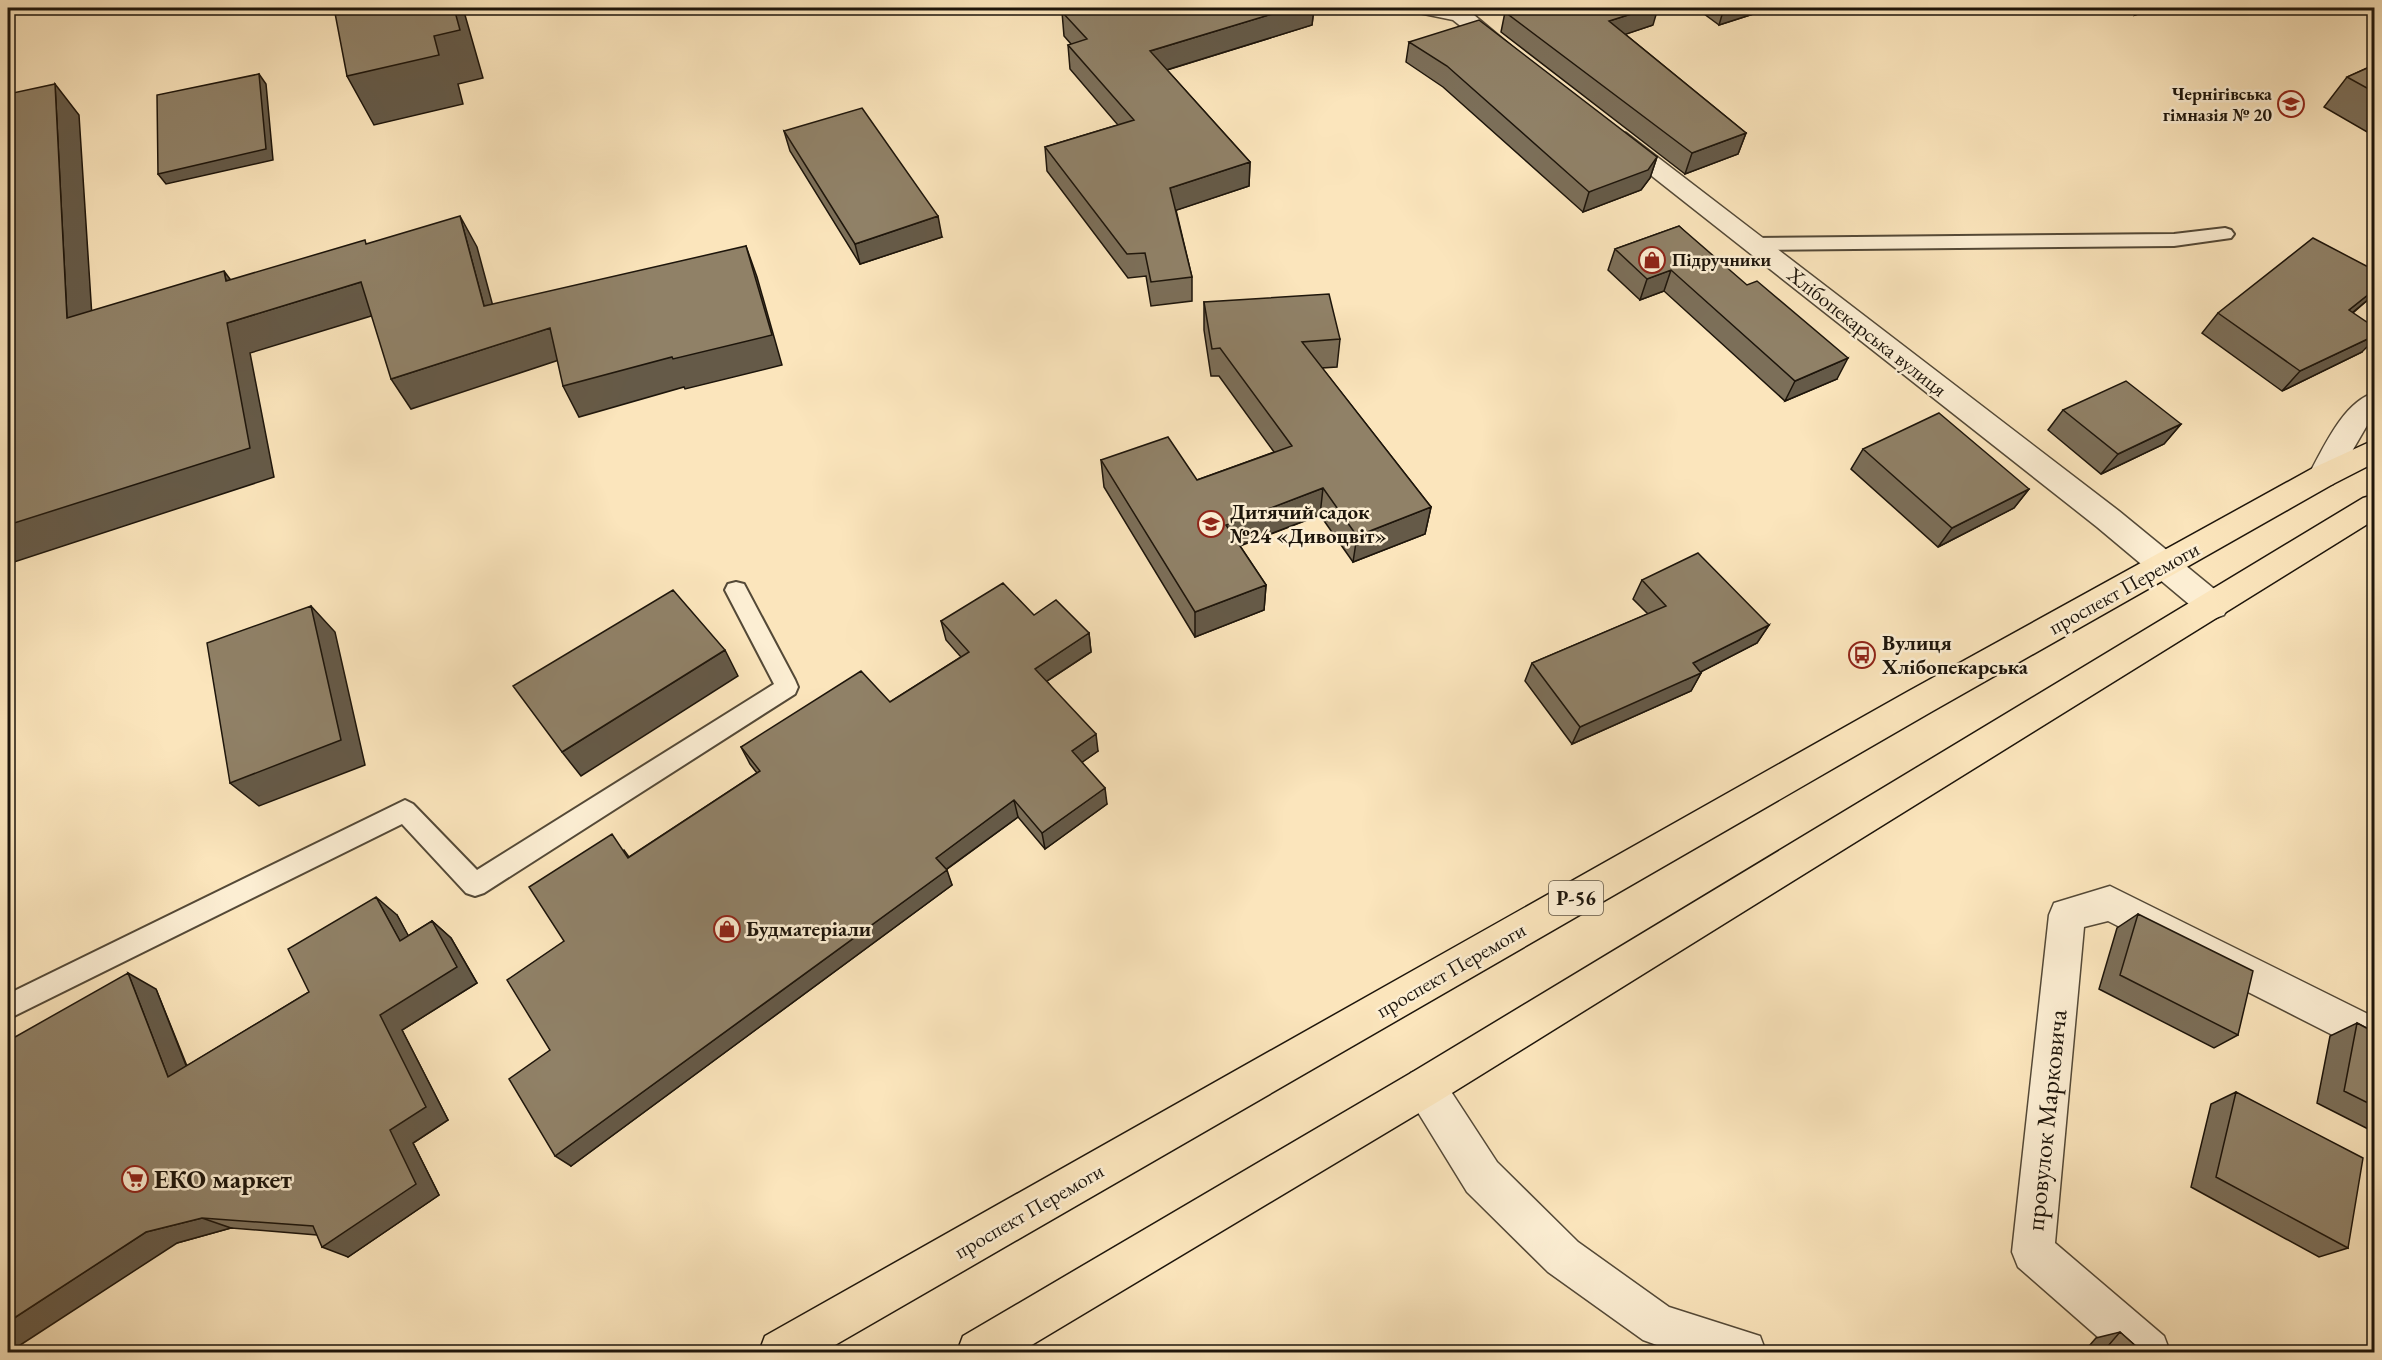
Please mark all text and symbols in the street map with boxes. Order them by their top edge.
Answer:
place label: Чернігівська гімназія № 20 [2163,82,2272,126]
school or university icon: Чернігівська гімназія № 20 [2276,89,2306,119]
shop icon: Підручники [1637,245,1667,275]
place label: Підручники [1672,248,1771,271]
street label: Хлібопекарська вулиця [1781,260,1953,402]
place label: Дитячий садок №24 «Дивоцвіт» [1230,498,1387,549]
school or university icon: Дитячий садок №24 «Дивоцвіт» [1196,509,1226,539]
street label: проспект Перемоги [2044,535,2204,640]
place label: Вулиця Хлібопекарська [1881,629,2029,680]
bus stop icon: Вулиця Хлібопекарська [1847,640,1877,670]
road number: Р-56 [1549,881,1603,915]
shop icon: Будматеріали [712,914,742,944]
place label: Будматеріали [746,915,871,942]
street label: проспект Перемоги [1371,916,1530,1023]
street label: провулок Марковича [2017,1007,2075,1232]
street label: проспект Перемоги [949,1157,1108,1264]
place label: ЕКО маркет [154,1162,292,1196]
supermarket icon: ЕКО маркет [120,1164,150,1194]

